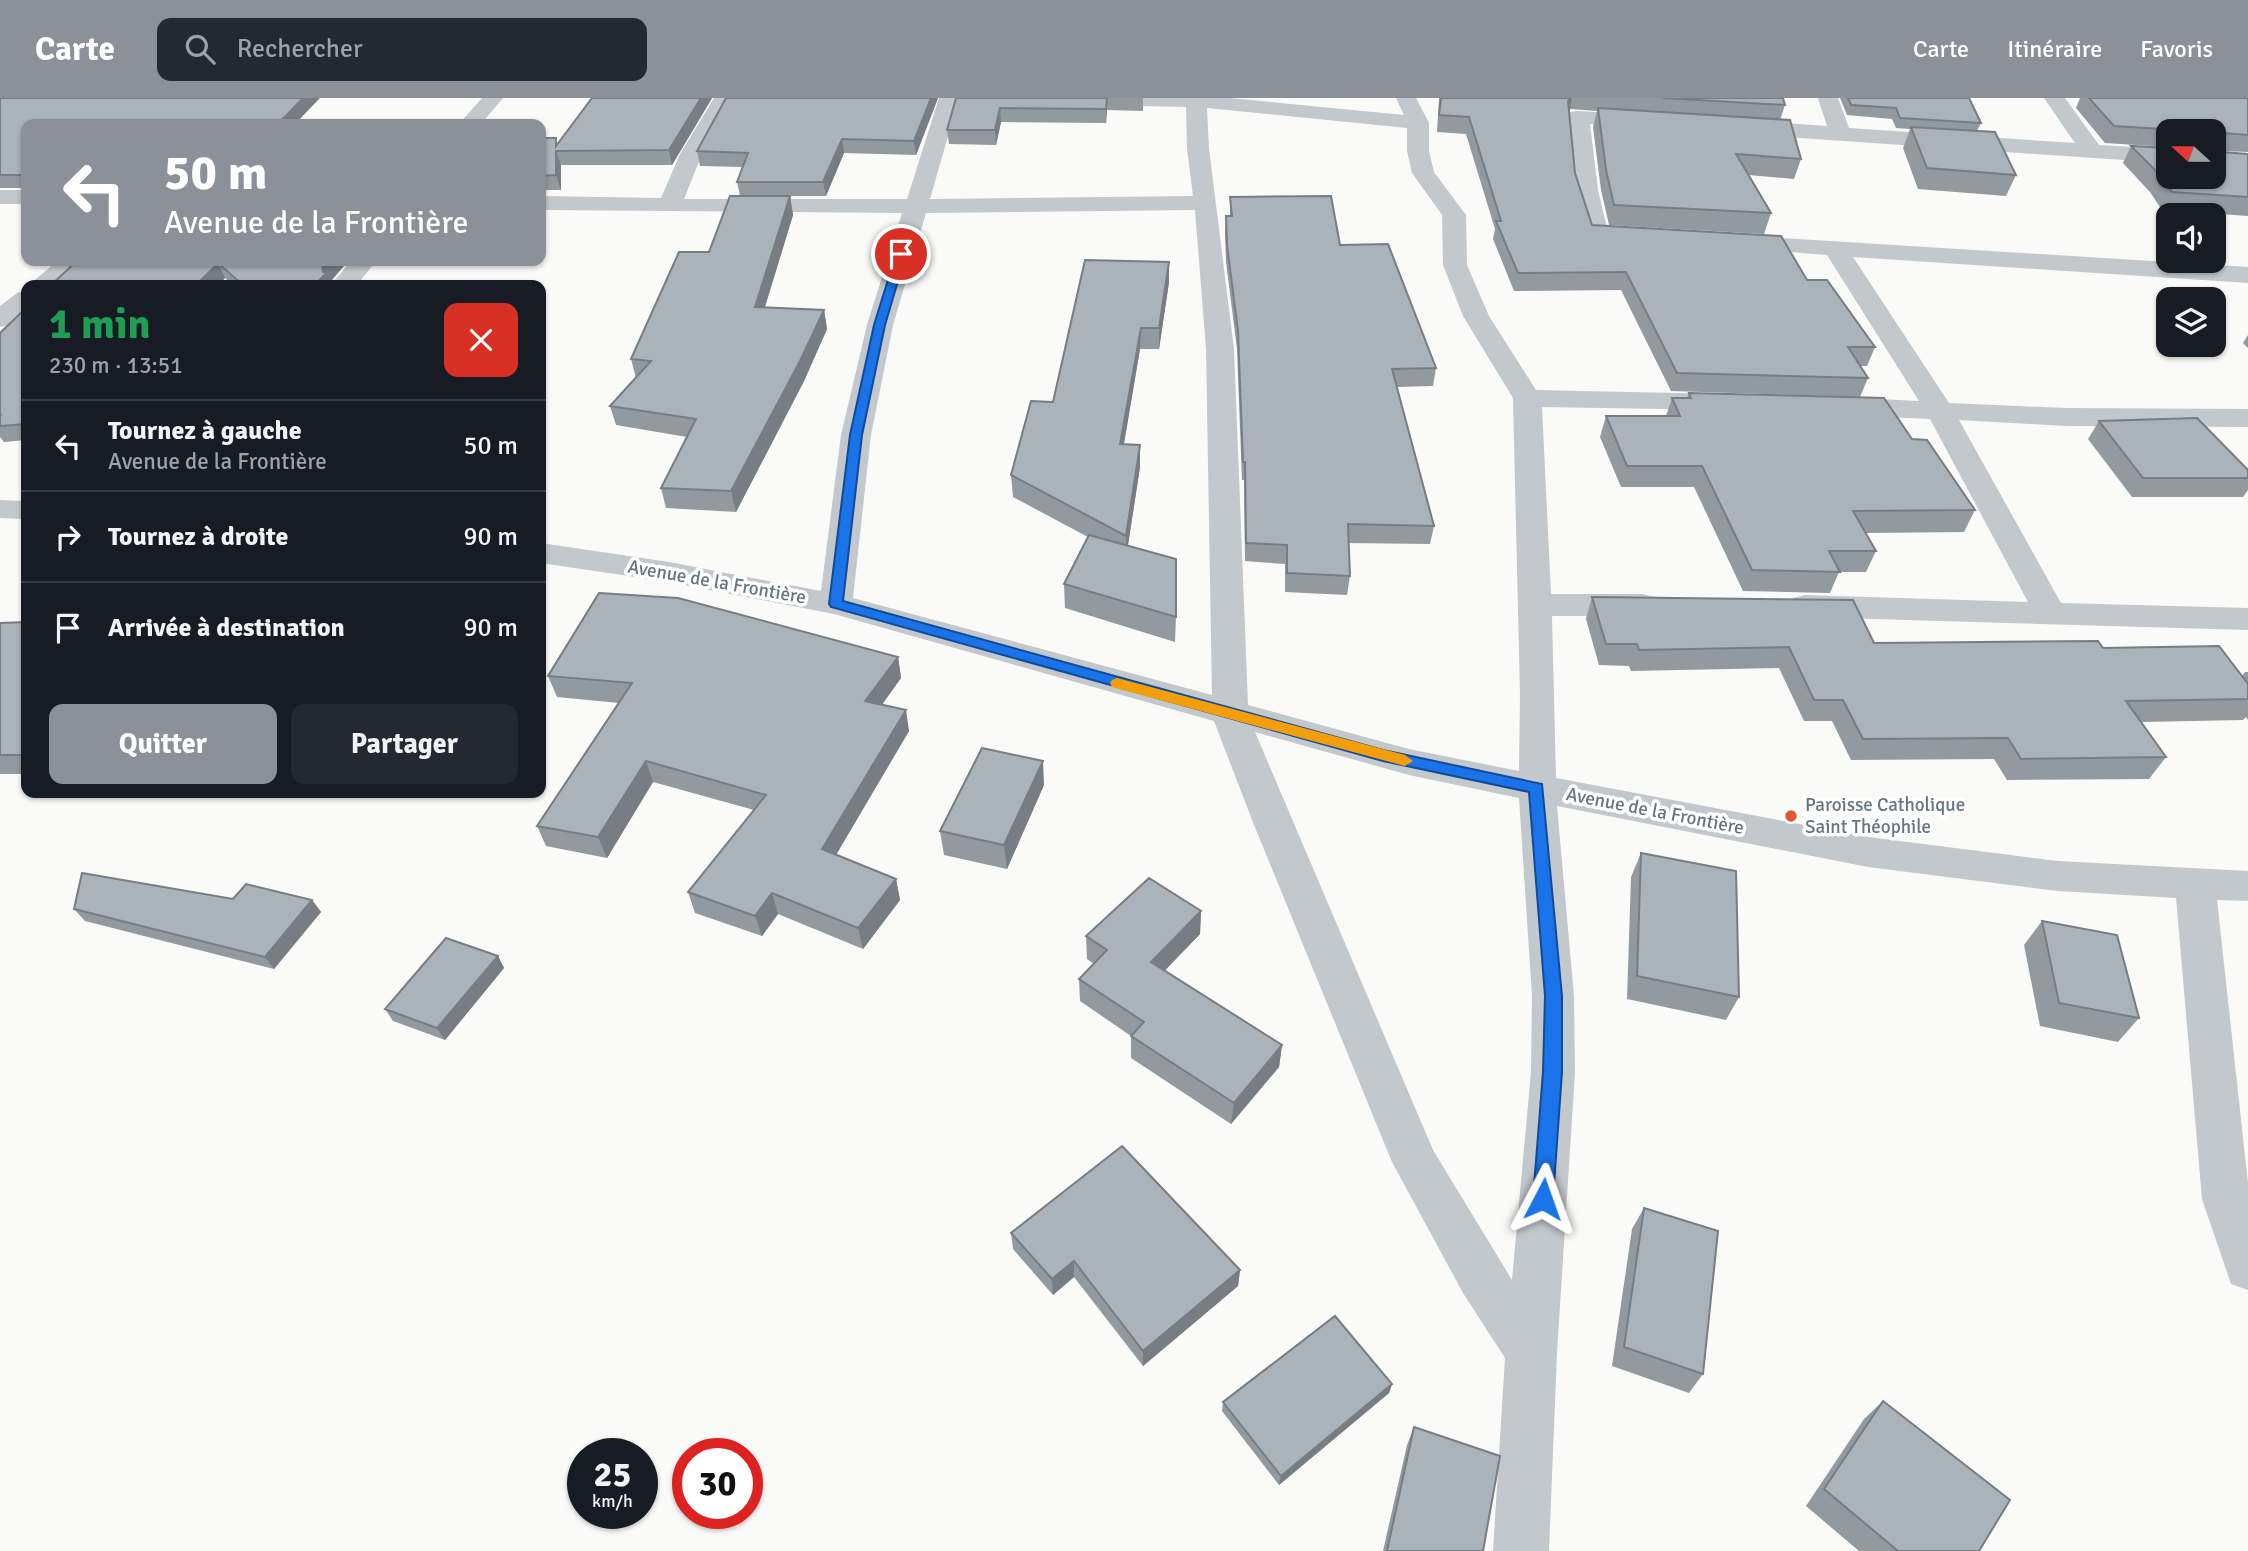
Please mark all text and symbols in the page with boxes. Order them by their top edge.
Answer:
search box [157,18,647,81]
text: Carte [35,29,115,70]
icon: search [181,30,219,68]
text: Rechercher [237,33,363,65]
text: Carte [1913,34,1969,64]
text: Itinéraire [2007,34,2102,64]
text: Favoris [2140,34,2213,64]
north arrow [2156,119,2226,189]
map controls [2156,119,2226,357]
text: 50 m [164,143,267,203]
icon: left [49,147,140,238]
text: Avenue de la Frontière [164,203,468,242]
button: sound [2156,203,2226,273]
pin [871,224,931,284]
icon: arrive [882,235,920,273]
button: layers [2156,287,2226,357]
text: 1 min [49,299,150,350]
button: close [444,303,518,377]
text: 230 m · 13:51 [49,351,183,380]
text: Tournez à gauche [108,415,302,447]
icon: left [49,427,87,465]
text: 50 m [463,430,518,462]
text: Avenue de la Frontière [108,447,327,476]
icon: right [49,518,87,556]
text: Tournez à droite [108,521,288,553]
text: 90 m [463,521,518,553]
street label: Avenue de la Frontière [626,554,808,610]
icon: arrive [49,609,87,647]
text: Arrivée à destination [108,612,345,644]
text: 90 m [463,612,518,644]
button: Quitter [49,704,277,784]
button: Partager [291,704,518,784]
street label: Avenue de la Frontière [1564,782,1746,840]
place label: Paroisse Catholique Saint Théophile [1805,793,1965,839]
marker: Paroisse Catholique Saint Théophile [1783,808,1799,824]
position arrow [1506,1162,1580,1236]
speed limit sign: 30 [672,1438,763,1529]
text: 25 [594,1453,631,1496]
text: km/h [592,1490,633,1512]

